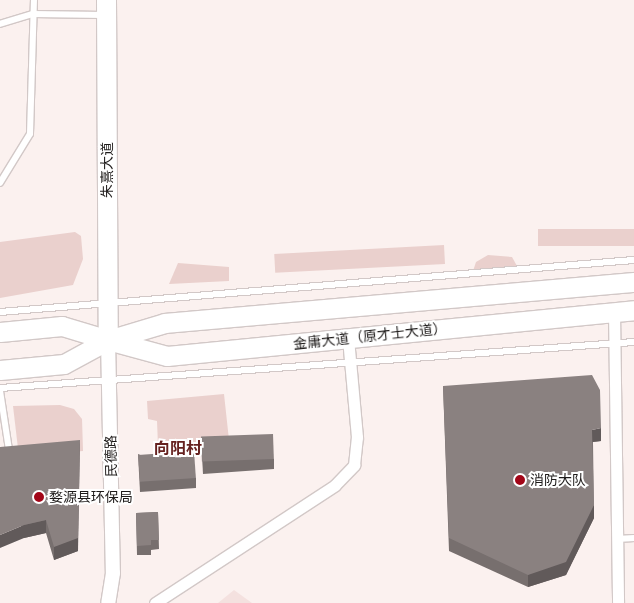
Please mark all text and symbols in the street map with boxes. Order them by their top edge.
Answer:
street label: 朱熹大道 [99,142,115,198]
street label: 金庸大道（原才士大道） [293,320,447,352]
street label: 民德路 [102,435,120,477]
district label: 向阳村 [154,439,202,459]
place label: 消防大队 [530,472,586,488]
marker: 消防大队 [514,474,526,486]
place label: 婺源县环保局 [49,489,133,505]
marker: 婺源县环保局 [33,491,45,503]

